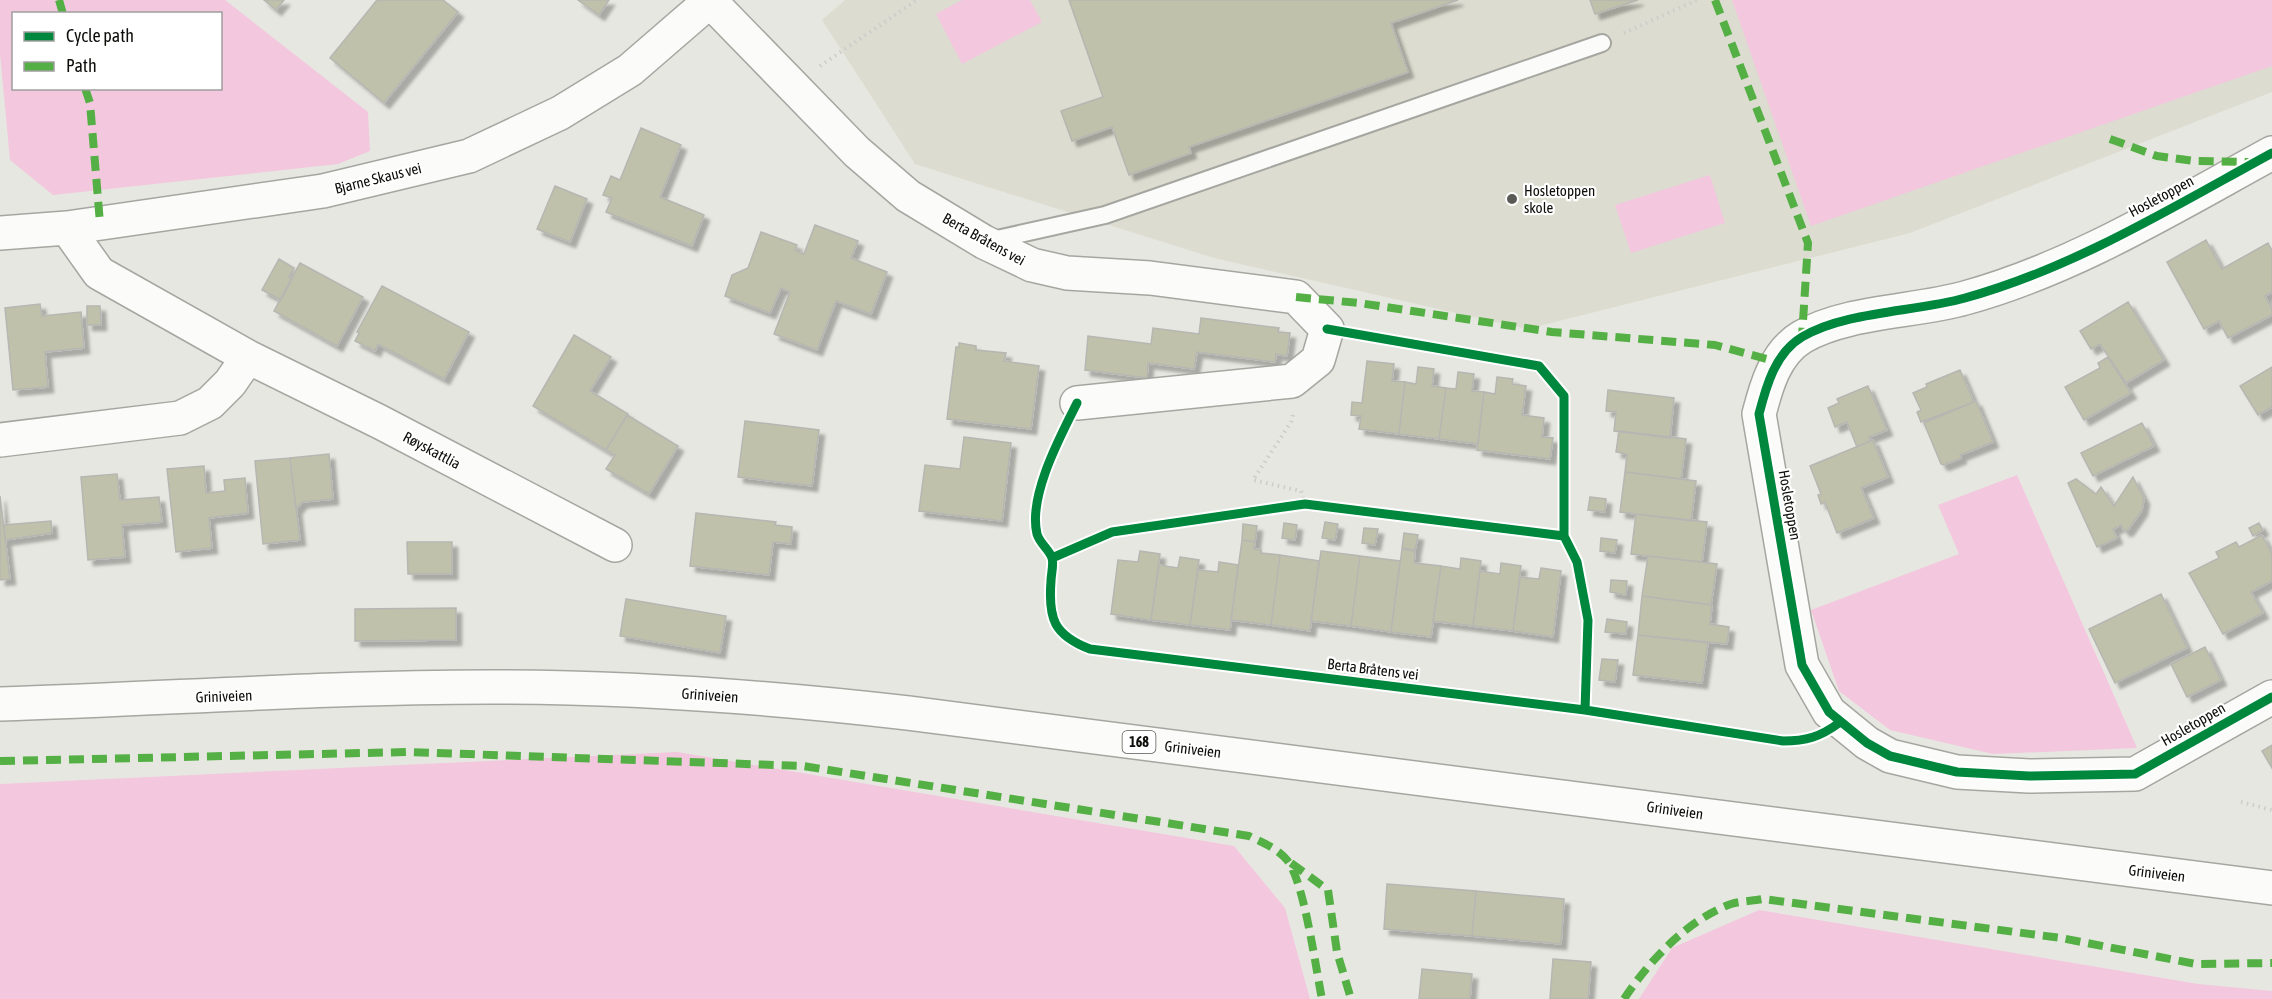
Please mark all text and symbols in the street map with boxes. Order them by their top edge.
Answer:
legend [12,12,222,90]
text: Cycle path [66,25,134,46]
text: Path [66,55,97,76]
street label: Bjarne Skaus vei [333,159,423,197]
street label: Hosletoppen [2126,172,2196,220]
place label: Hosletoppen skole [1524,182,1595,216]
marker: Hosletoppen skole [1505,192,1519,206]
street label: Berta Bråtens vei [940,209,1028,269]
street label: Røyskattlia [400,428,464,472]
street label: Hosletoppen [1775,468,1805,542]
street label: Berta Bråtens vei [1326,655,1420,683]
street label: Griniveien [681,685,739,705]
street label: Griniveien [195,687,253,705]
street label: Hosletoppen [2158,699,2228,749]
road number: 168 [1122,731,1156,753]
street label: Griniveien [1164,737,1222,761]
street label: Griniveien [1646,798,1704,822]
street label: Griniveien [2128,861,2186,885]

